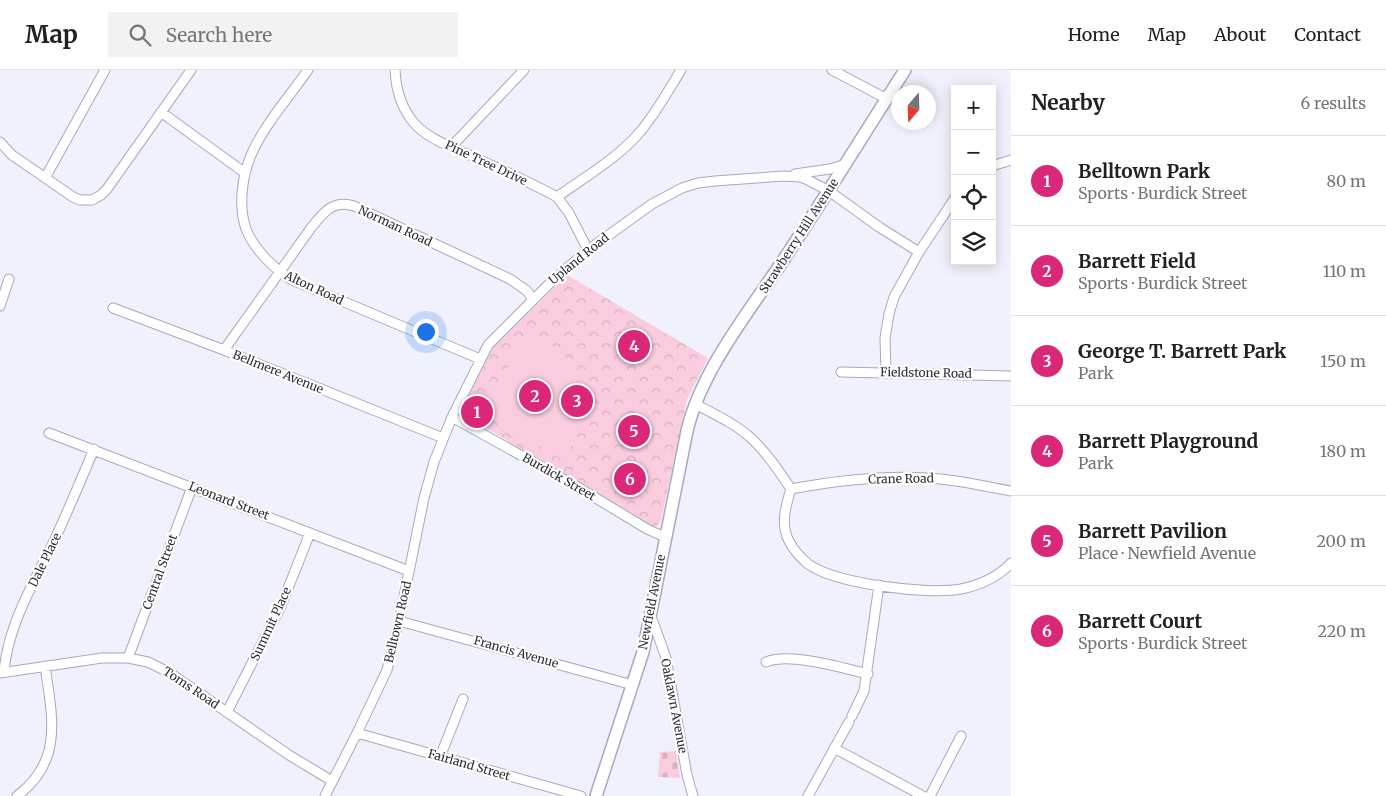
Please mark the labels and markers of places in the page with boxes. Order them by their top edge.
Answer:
pin: 4 [618,327,650,365]
pin: 2 [519,377,551,415]
pin: 3 [561,382,593,420]
pin: 1 [461,393,493,431]
pin: 5 [618,412,650,450]
pin: 6 [614,460,646,498]

